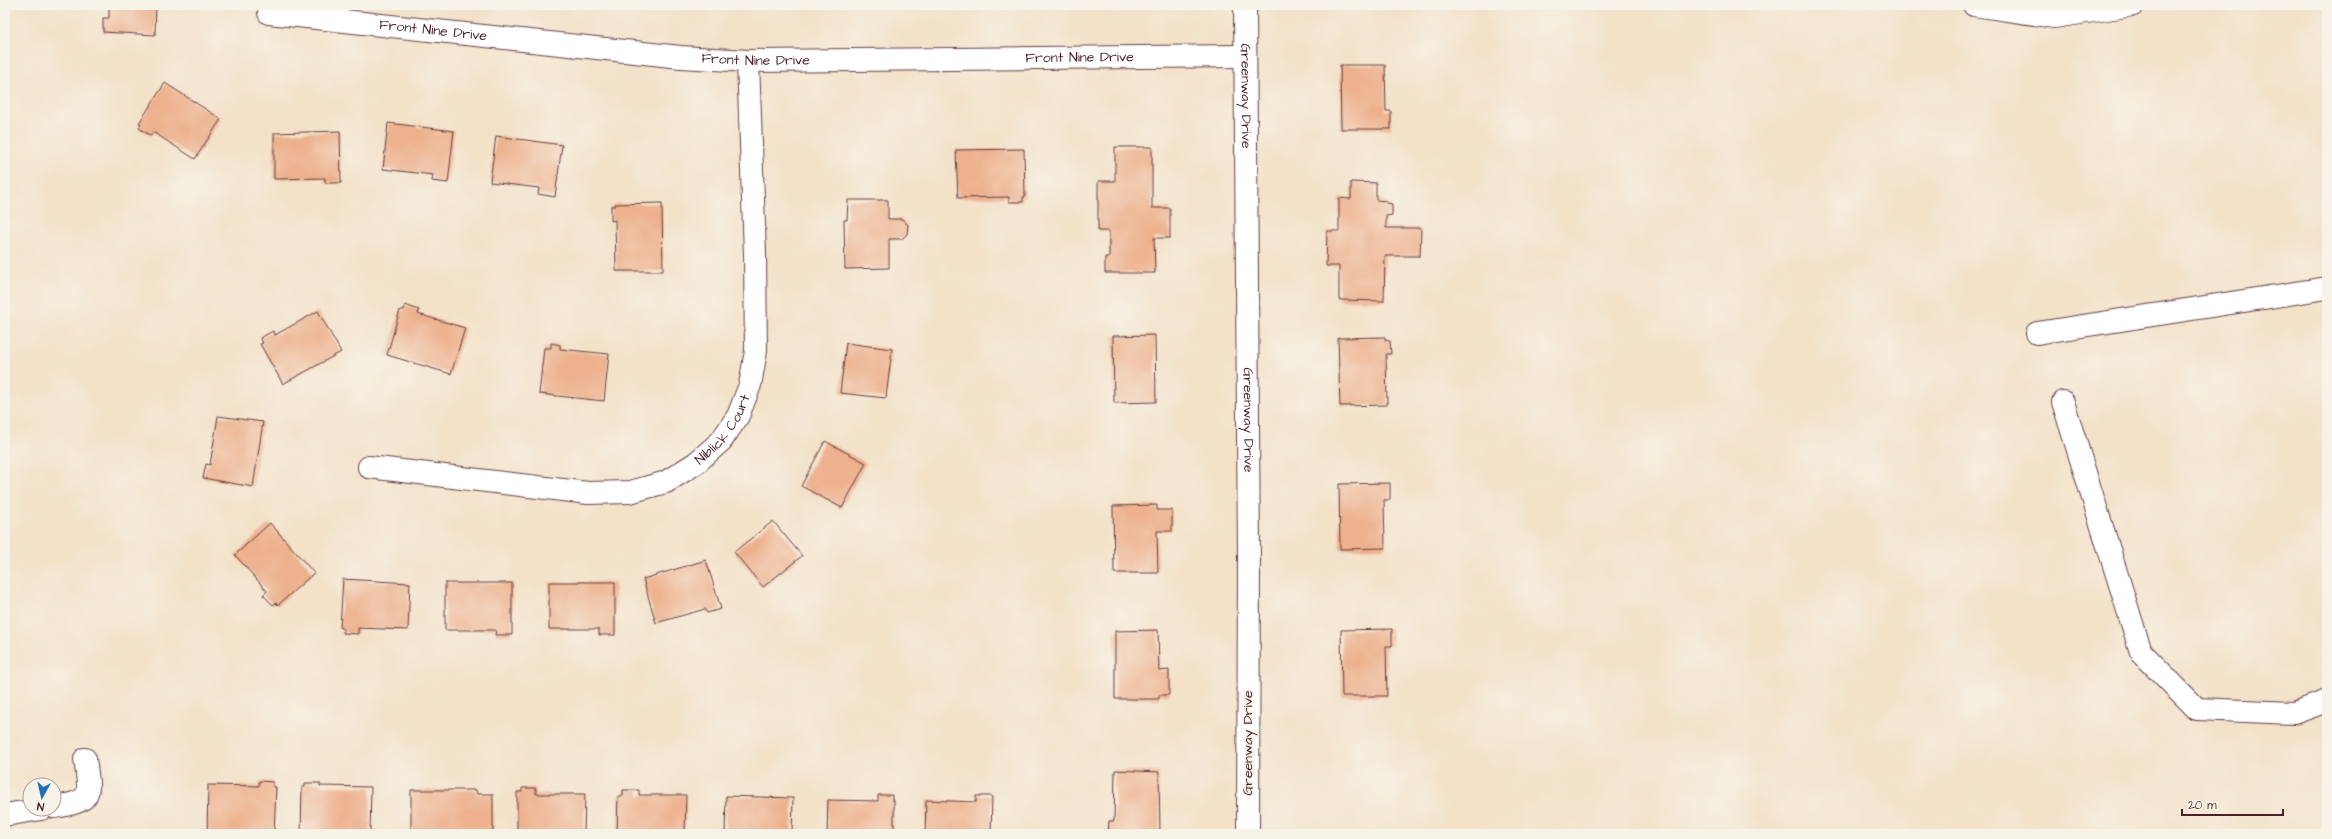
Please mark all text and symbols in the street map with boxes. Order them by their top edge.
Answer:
street label: Front Nine Drive [378,15,488,46]
street label: Greenway Drive [1235,43,1256,149]
street label: Front Nine Drive [1025,47,1134,68]
street label: Front Nine Drive [701,48,810,71]
street label: Greenway Drive [1238,367,1258,473]
street label: Niblick Court [690,391,755,470]
street label: Greenway Drive [1238,690,1258,796]
north arrow [22,777,62,817]
scale bar [2182,791,2283,817]
text: 20 m [2188,797,2217,814]
text: N [36,798,45,814]

